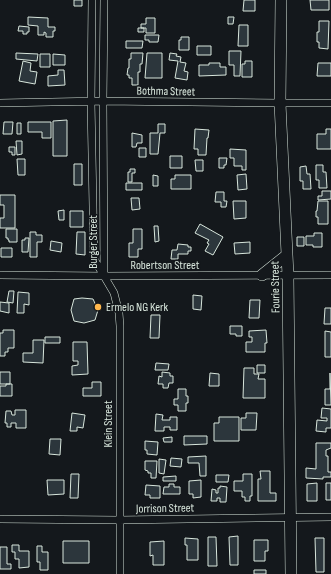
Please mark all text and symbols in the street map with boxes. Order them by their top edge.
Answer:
street label: Bothma Street [137,83,196,100]
street label: Burger Street [86,215,101,269]
street label: Robertson Street [130,258,200,273]
street label: Fourie Street [268,260,283,313]
place label: Ermelo NG Kerk [106,300,169,315]
marker: Ermelo NG Kerk [93,302,103,312]
street label: Klein Street [101,400,116,448]
street label: Jorrison Street [135,500,195,517]

